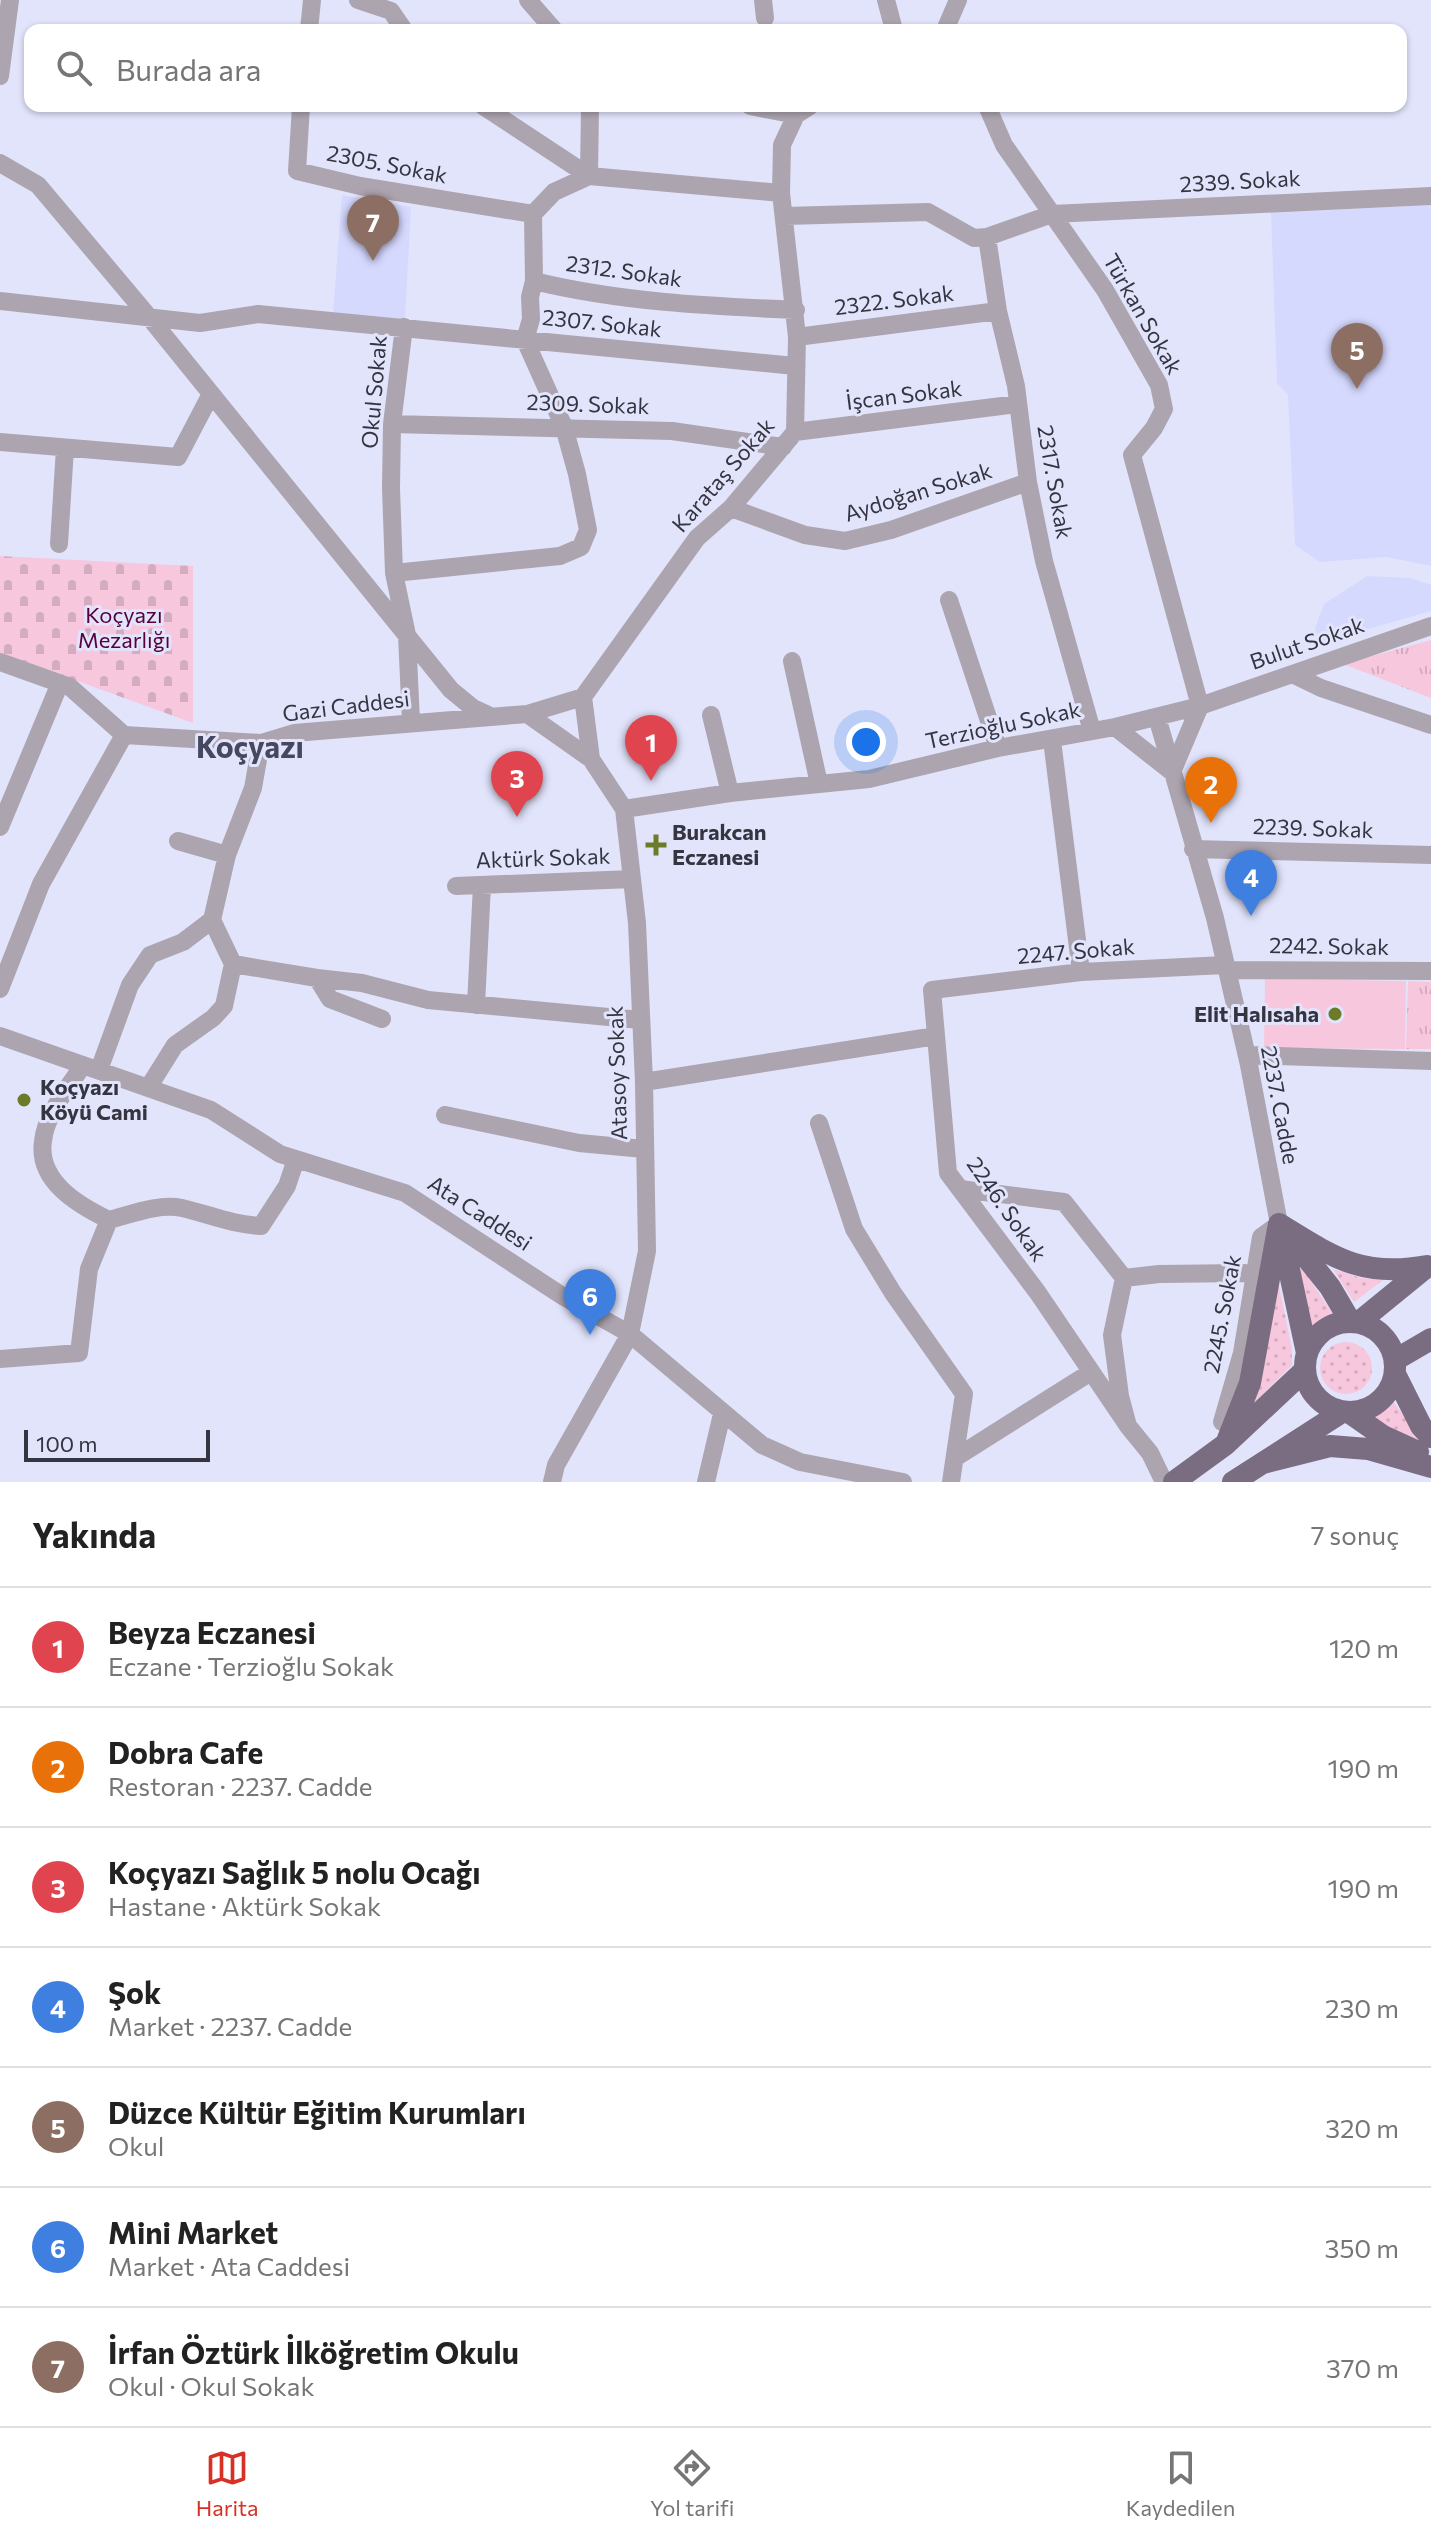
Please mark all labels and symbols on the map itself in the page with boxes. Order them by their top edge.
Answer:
street label: 2305. Sokak [325,139,450,188]
street label: 2339. Sokak [1179,164,1301,197]
pin: 7 [347,195,399,261]
street label: 2312. Sokak [564,249,684,292]
street label: Türkan Sokak [1098,249,1189,379]
street label: 2322. Sokak [833,279,955,320]
street label: 2307. Sokak [541,303,663,342]
pin: 5 [1331,323,1383,389]
street label: Okul Sokak [355,334,392,450]
street label: İşcan Sokak [844,374,964,415]
street label: 2309. Sokak [526,388,650,419]
street label: Karataş Sokak [666,412,780,537]
street label: 2317. Sokak [1032,423,1079,541]
street label: Aydoğan Sokak [841,456,995,527]
park label: Koçyazı Mezarlığı [78,601,170,653]
street label: Bulut Sokak [1246,610,1368,675]
street label: Gazi Caddesi [281,684,411,727]
street label: Terzioğlu Sokak [923,695,1083,754]
pin: 1 [625,715,677,781]
your location [846,722,886,762]
district label: Koçyazı [196,727,304,765]
pin: 3 [491,751,543,817]
pin: 2 [1185,757,1237,823]
street label: 2239. Sokak [1252,812,1374,843]
place label: Burakcan Eczanesi [672,818,767,870]
marker: Burakcan Eczanesi [647,836,665,854]
street label: Aktürk Sokak [475,842,611,873]
pin: 4 [1225,850,1277,916]
street label: 2242. Sokak [1269,931,1389,960]
street label: 2247. Sokak [1016,932,1136,969]
place label: Elit Halısaha [1194,1000,1319,1027]
street label: Atasoy Sokak [601,1005,632,1141]
marker: Elit Halısaha [1326,1005,1344,1023]
street label: 2237. Cadde [1256,1043,1305,1166]
place label: Koçyazı Köyü Cami [40,1073,148,1125]
marker: Koçyazı Köyü Cami [15,1091,33,1109]
street label: 2246. Sokak [962,1151,1053,1266]
street label: Ata Caddesi [423,1169,537,1256]
street label: 2245. Sokak [1197,1252,1246,1376]
pin: 6 [564,1269,616,1335]
scale bar [24,1426,210,1462]

